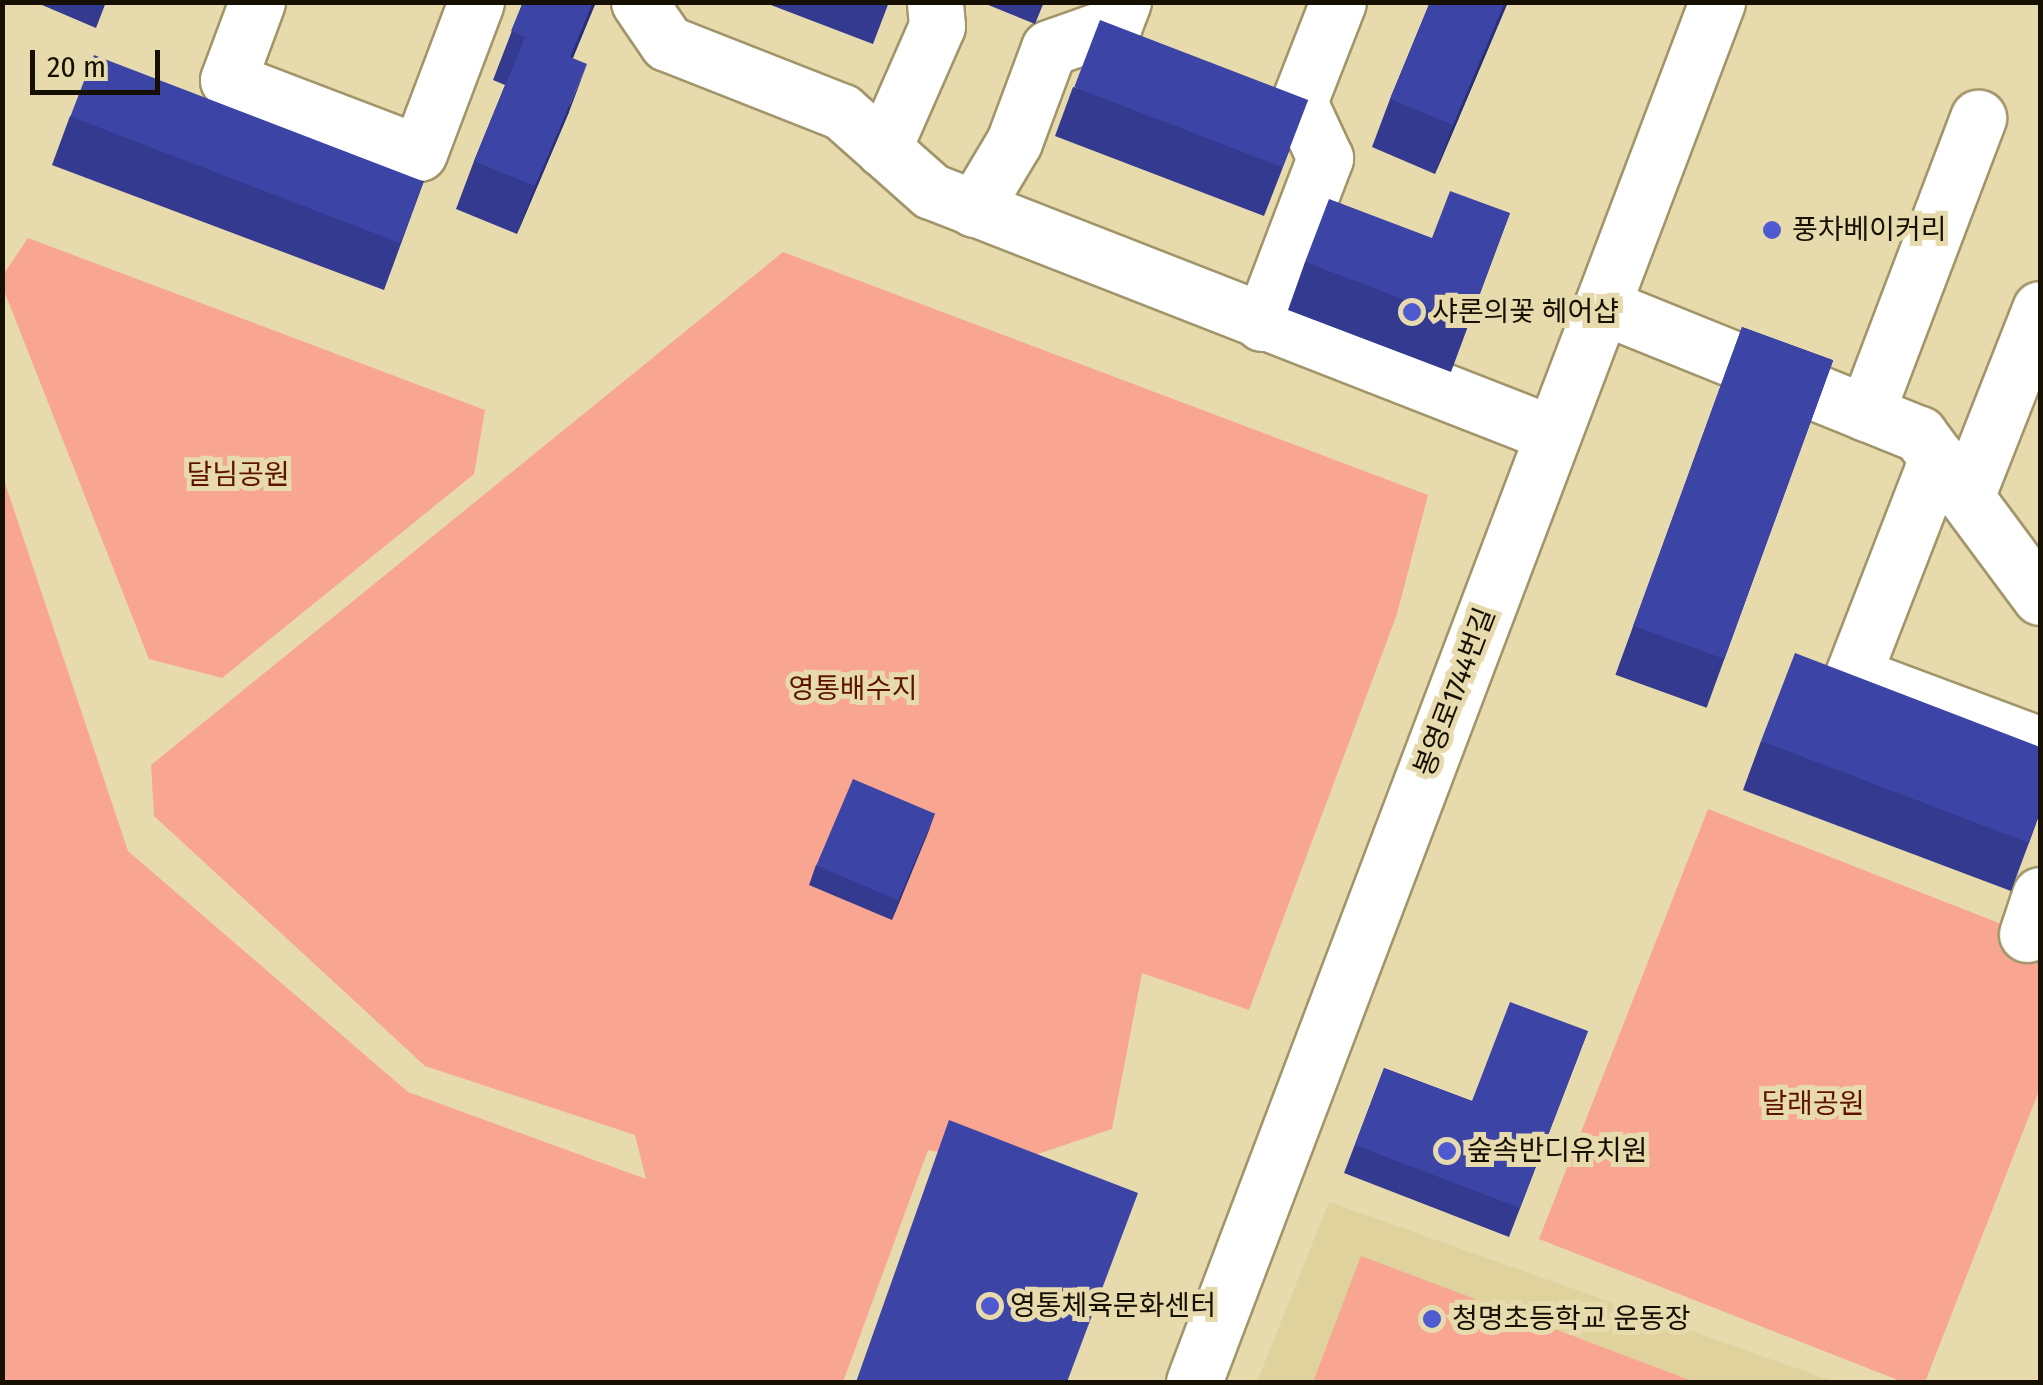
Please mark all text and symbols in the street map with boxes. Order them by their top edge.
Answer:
scale bar [35,30,165,92]
text: 20 m [47,49,106,85]
place label: 풍차베이커리 [1792,213,1947,247]
marker: 풍차베이커리 [1761,219,1783,241]
place label: 샤론의꽃 헤어샵 [1432,295,1619,329]
marker: 샤론의꽃 헤어샵 [1401,301,1423,323]
park label: 달님공원 [186,458,290,492]
street label: 봉영로1744번길 [1408,603,1502,781]
park label: 영통배수지 [789,672,917,706]
park label: 달래공원 [1761,1087,1865,1121]
place label: 숲속반디유치원 [1467,1134,1647,1168]
marker: 숲속반디유치원 [1436,1140,1458,1162]
place label: 영통체육문화센터 [1010,1289,1216,1323]
marker: 영통체육문화센터 [979,1295,1001,1317]
place label: 청명초등학교 운동장 [1452,1302,1690,1336]
marker: 청명초등학교 운동장 [1421,1308,1443,1330]

